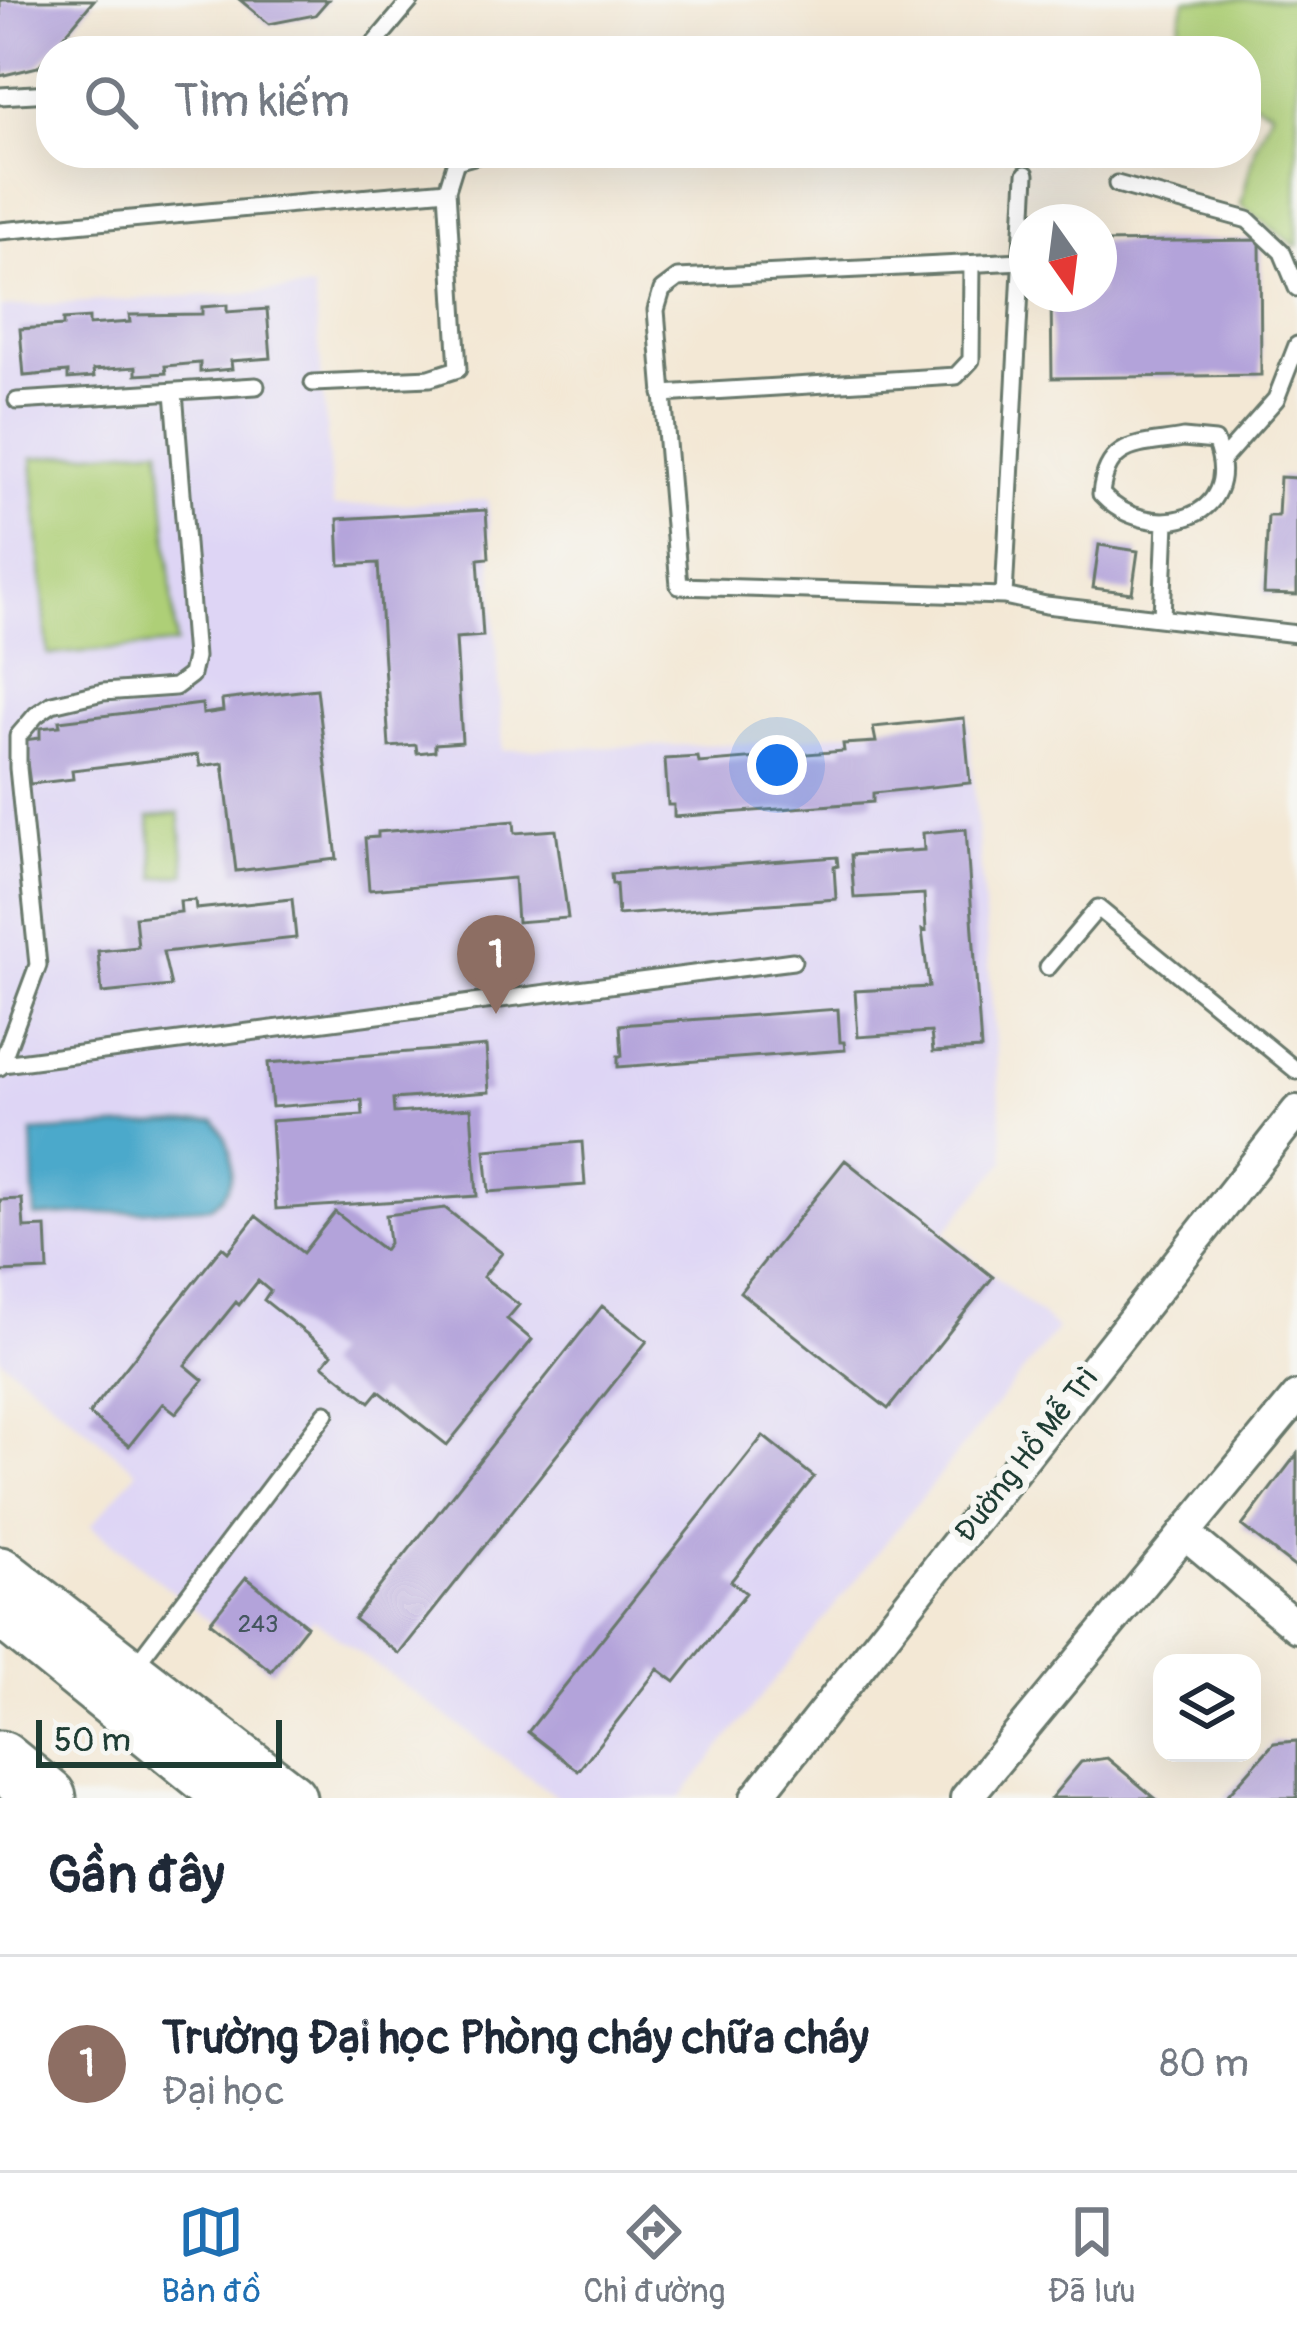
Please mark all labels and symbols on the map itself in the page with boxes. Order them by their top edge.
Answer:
north arrow [1009,204,1117,312]
your location [747,735,807,795]
pin: 1 [457,915,535,1014]
street label: Đường Hồ Mễ Trì [947,1361,1106,1550]
house number: 243 [238,1610,278,1639]
scale bar [36,1714,282,1767]

